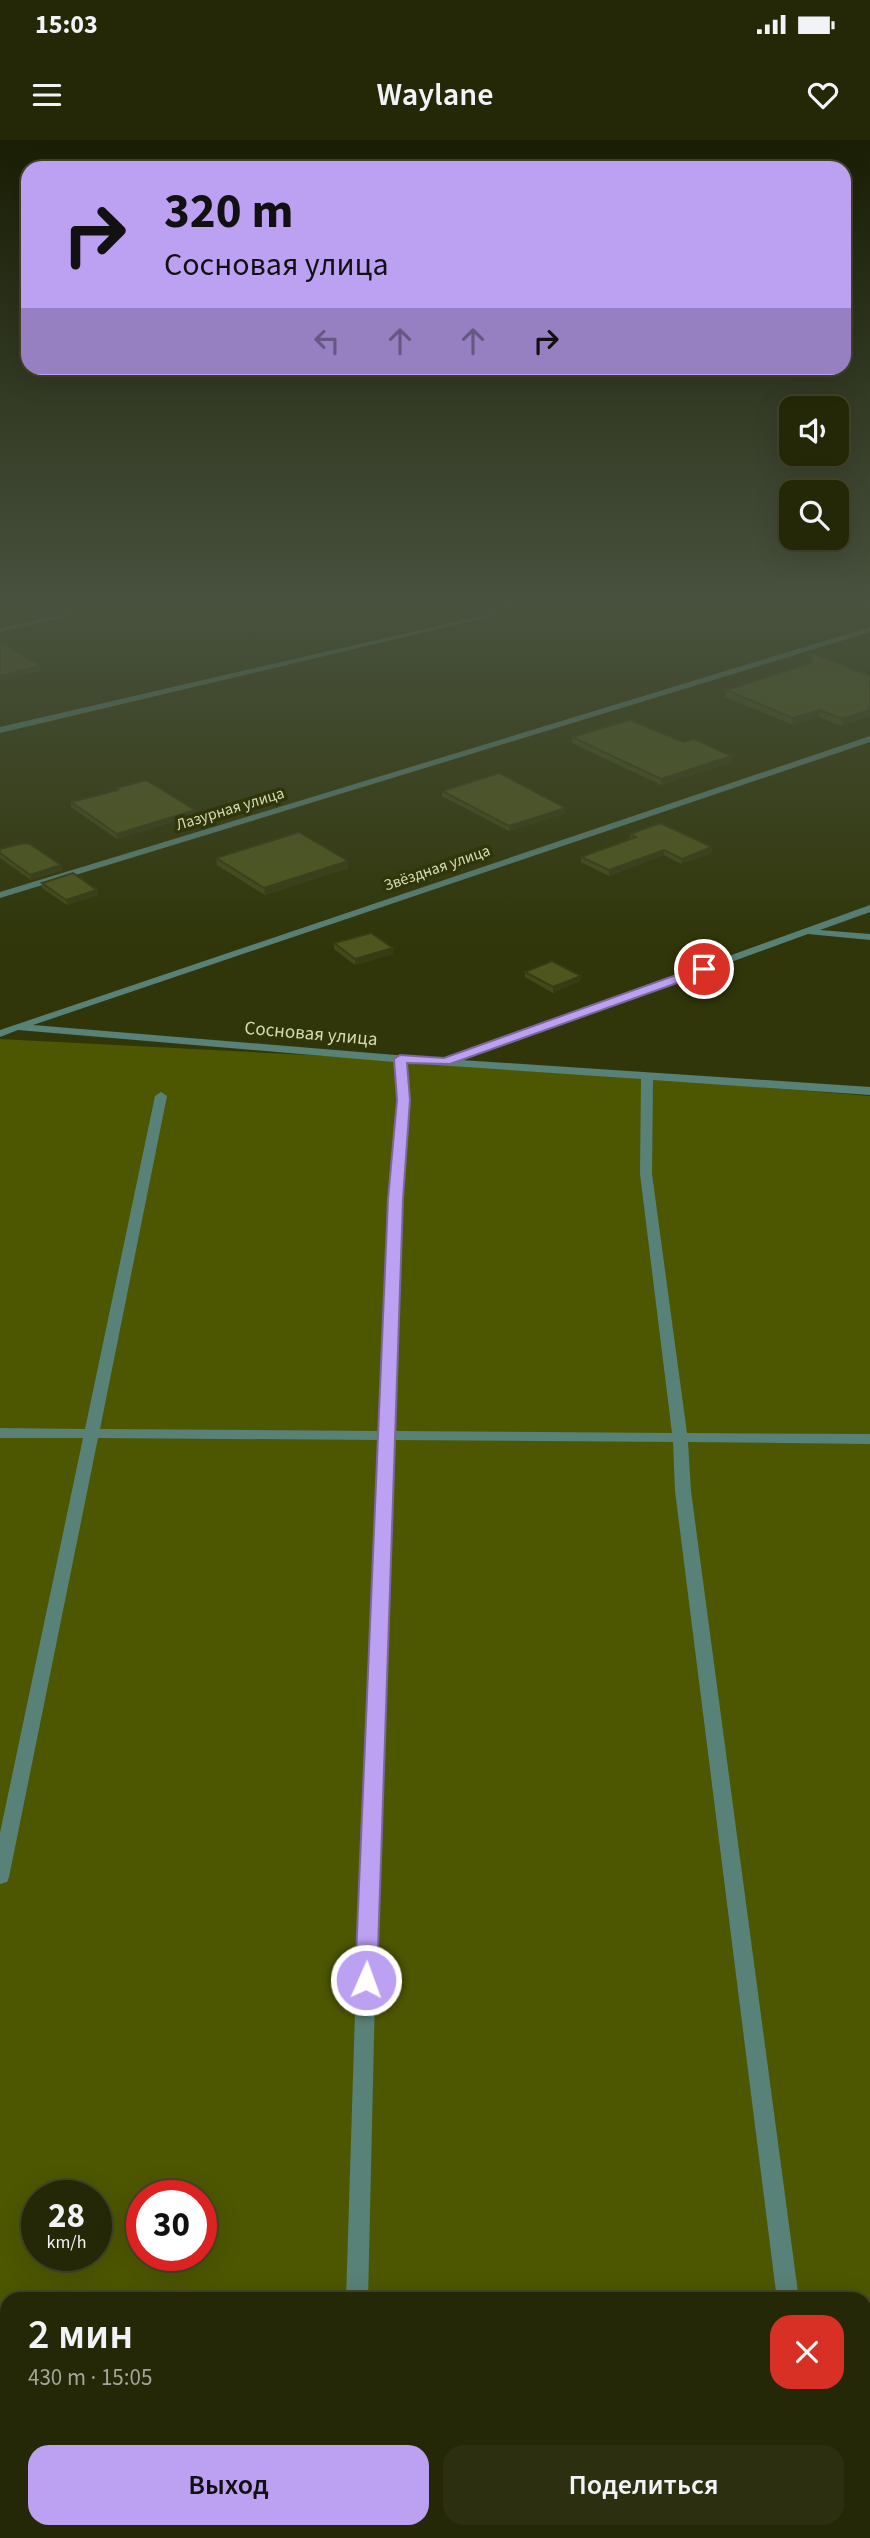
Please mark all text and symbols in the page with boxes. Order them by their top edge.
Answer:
text: 15:03 [35,6,98,43]
text: Waylane [377,72,493,118]
icon: menu [28,76,66,114]
icon: heart [804,76,842,114]
text: 320 m [164,177,293,247]
icon: right [49,189,140,280]
text: Сосновая улица [164,242,389,288]
icon: left [308,322,346,360]
icon: ahead [381,322,419,360]
icon: ahead [454,322,492,360]
icon: right [527,322,565,360]
map controls [779,396,849,550]
button: sound [779,396,849,466]
button: search [779,480,849,550]
street label: Лазурная улица [173,782,287,836]
street label: Звёздная улица [381,840,493,896]
pin [674,939,734,999]
icon: arrive [685,950,723,988]
street label: Сосновая улица [243,1015,379,1053]
position arrow [329,1943,403,2017]
speed limit sign: 30 [126,2180,217,2271]
text: 28 [48,2191,85,2241]
text: km/h [47,2230,86,2255]
text: 2 мин [28,2305,133,2365]
button: close [770,2315,844,2389]
text: 430 m · 15:05 [28,2361,152,2394]
button: Выход [28,2445,429,2525]
button: Поделиться [443,2445,844,2525]

